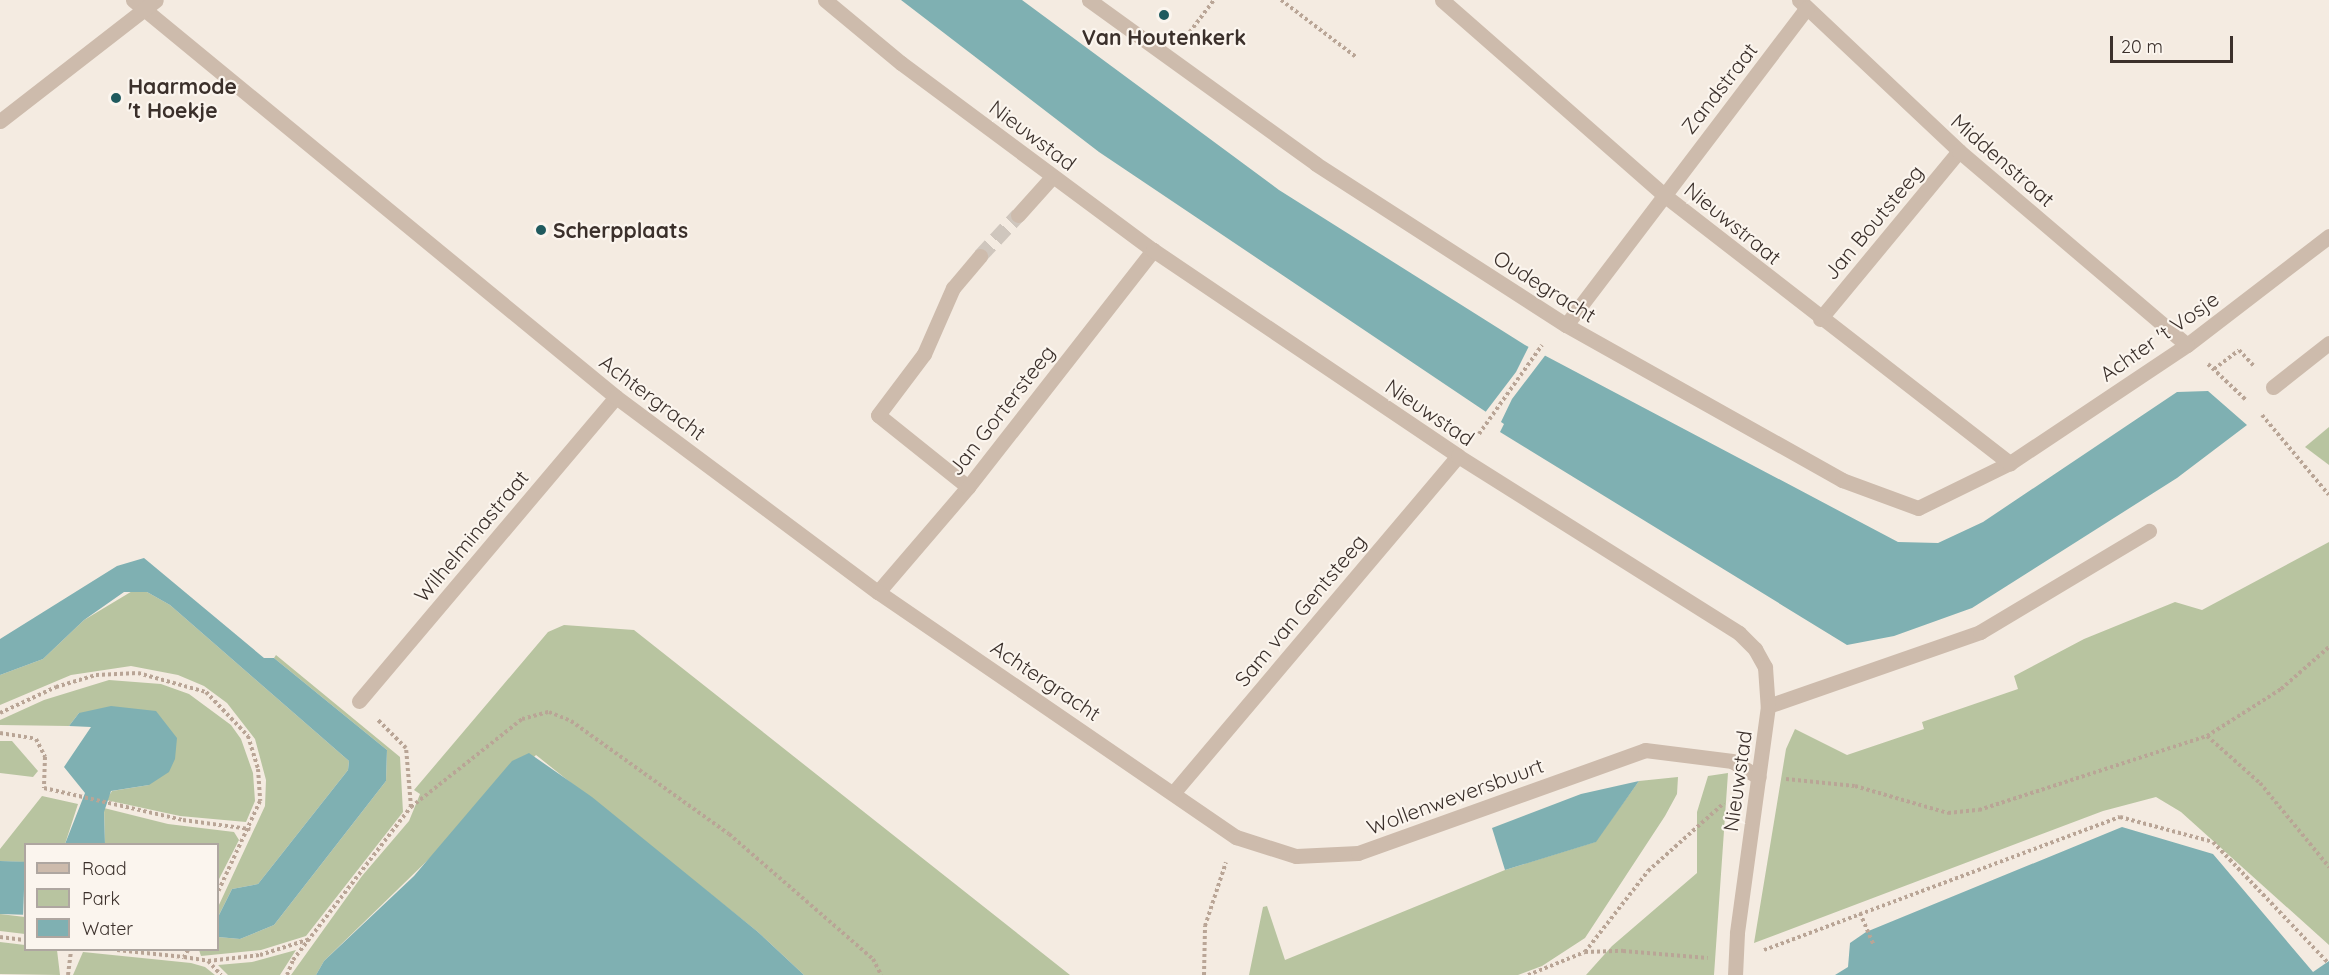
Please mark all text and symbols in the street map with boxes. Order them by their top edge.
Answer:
marker: Van Houtenkerk [1157,8,1171,22]
place label: Van Houtenkerk [1082,24,1246,50]
scale bar [2113,24,2236,62]
text: 20 m [2121,35,2163,58]
street label: Zandstraat [1676,37,1762,139]
place label: Haarmode 't Hoekje [128,73,237,123]
marker: Haarmode 't Hoekje [109,91,123,105]
street label: Nieuwstad [985,94,1081,176]
street label: Middenstraat [1946,108,2060,212]
street label: Jan Boutsteeg [1818,160,1928,284]
street label: Nieuwstraat [1680,176,1786,270]
place label: Scherpplaats [553,217,688,243]
marker: Scherpplaats [534,223,548,237]
street label: Oudegracht [1489,245,1601,327]
street label: Achter 't Vosje [2095,286,2223,386]
street label: Jan Gortersteeg [942,340,1060,480]
street label: Achtergracht [595,349,711,445]
street label: Nieuwstad [1381,373,1479,451]
street label: Wilhelminastraat [409,465,533,607]
street label: Sam van Gentsteeg [1229,529,1371,691]
street label: Achtergracht [986,634,1106,726]
street label: Nieuwstad [1717,729,1757,833]
street label: Wollenweversbuurt [1363,752,1547,840]
legend [24,843,219,951]
text: Road [82,857,127,880]
text: Park [82,887,120,910]
text: Water [82,917,133,940]

